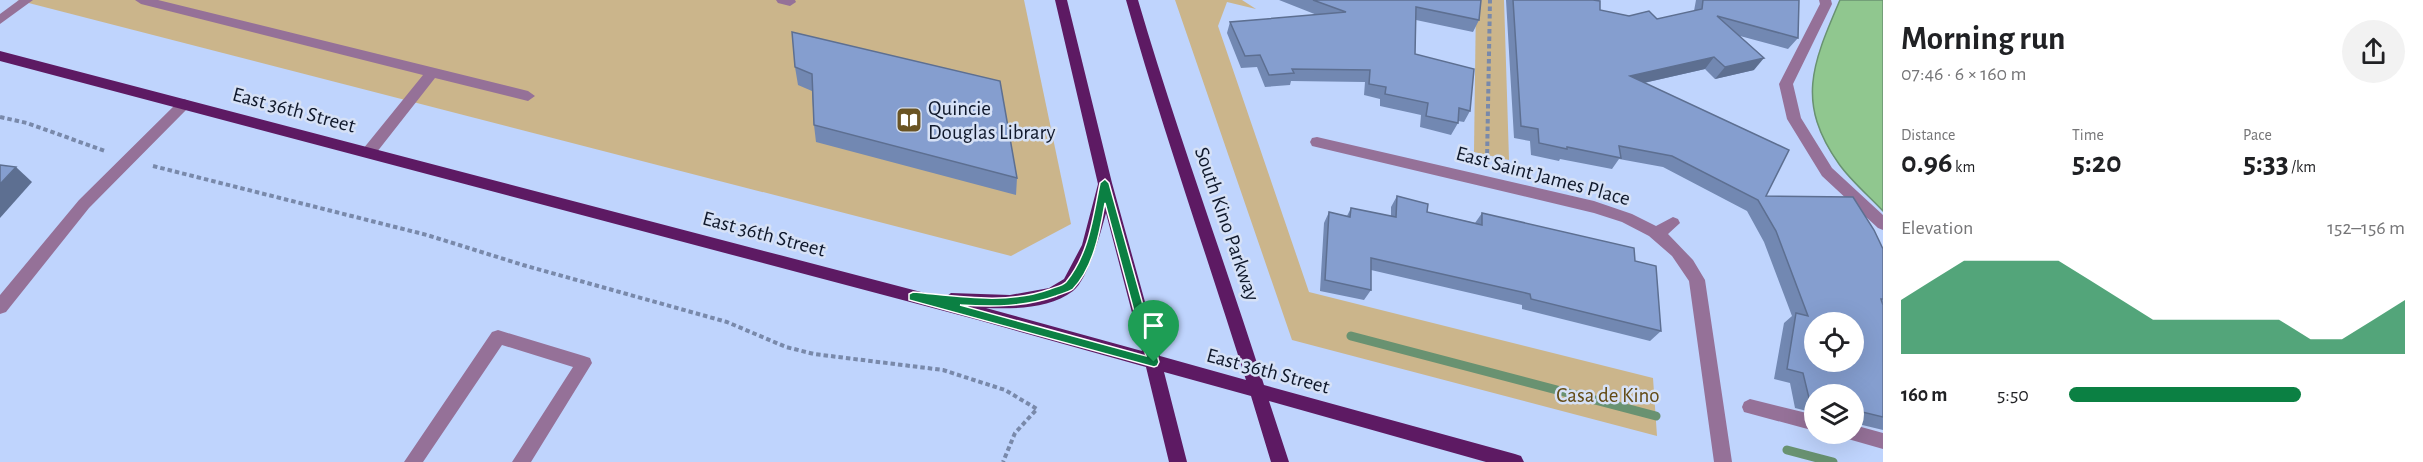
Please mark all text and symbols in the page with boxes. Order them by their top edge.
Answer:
button: share [2342,20,2405,83]
text: Morning run [1901,23,2065,56]
text: 07:46 · 6 × 160 m [1901,64,2026,84]
street label: East 36th Street [230,84,358,137]
place label: Quincie Douglas Library [928,98,1055,143]
library icon: Quincie Douglas Library [894,105,924,135]
text: Distance [1901,127,1955,143]
text: Time [2072,127,2104,143]
text: Pace [2243,127,2272,143]
street label: East Saint James Place [1454,143,1632,209]
street label: South Kino Parkway [1191,144,1263,304]
text: 0.96 [1901,148,1952,178]
text: 5:20 [2072,148,2122,178]
text: 5:33 [2243,148,2289,178]
text: km [1952,159,1975,175]
text: /km [2289,159,2316,175]
street label: East 36th Street [700,208,828,261]
text: Elevation [1901,218,1973,238]
text: 152–156 m [2327,218,2405,238]
pin [1128,300,1179,362]
icon: arrive [1137,309,1170,342]
map controls [1804,312,1864,444]
button: locate [1804,312,1864,372]
street label: East 36th Street [1204,345,1332,398]
button: layers [1804,384,1864,444]
park label: Casa de Kino [1556,385,1660,406]
text: 160 m [1901,385,1947,405]
text: 5:50 [1997,385,2029,405]

